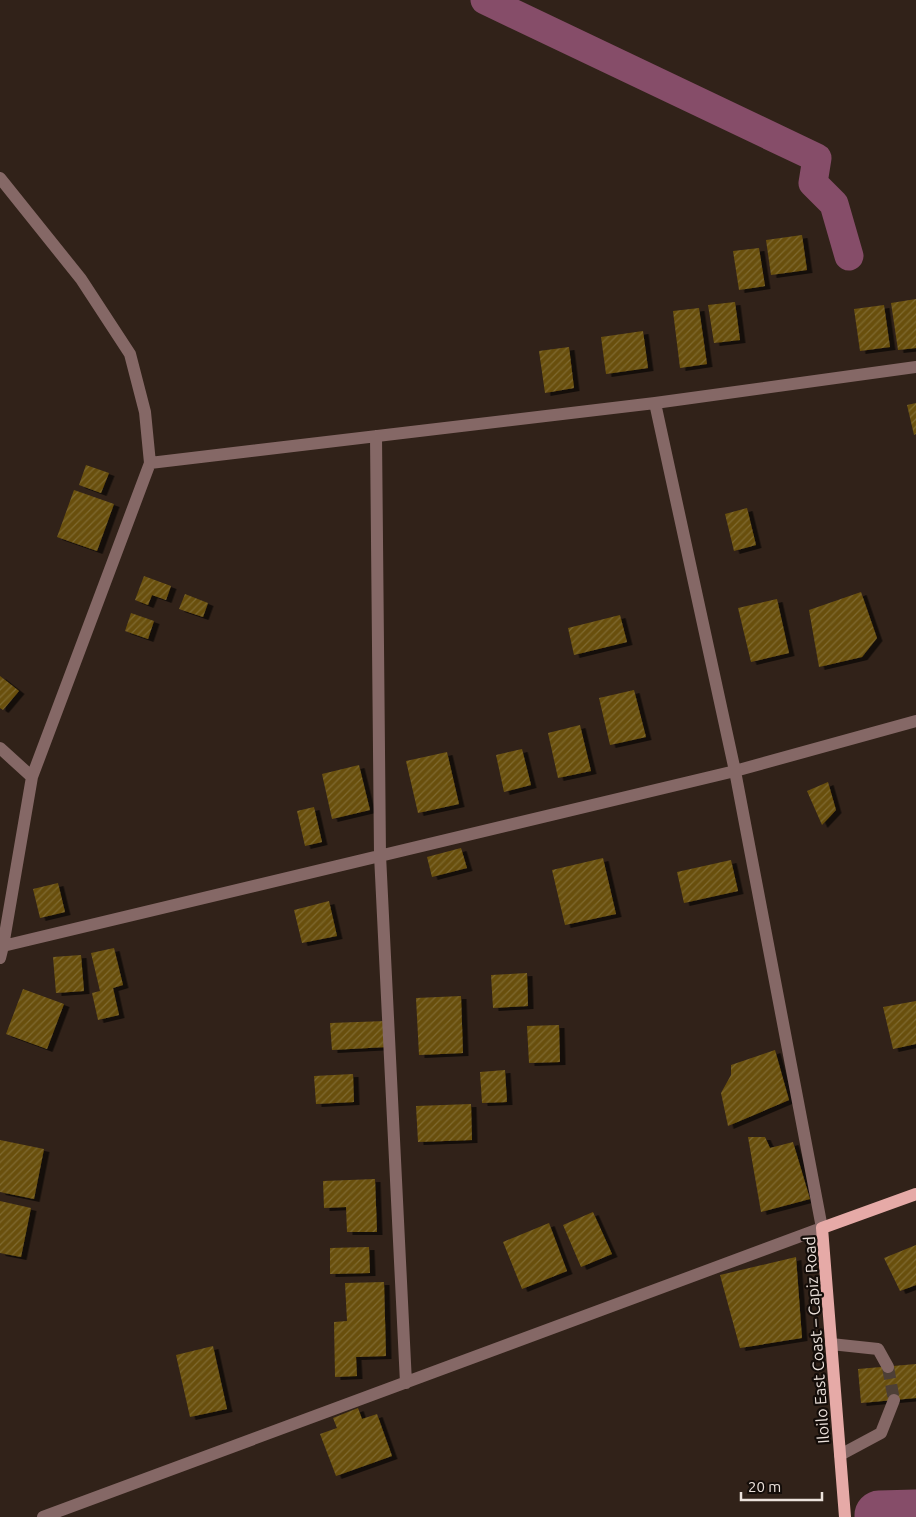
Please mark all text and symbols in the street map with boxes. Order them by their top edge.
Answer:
street label: Iloilo East Coast – Capiz Road [800,1236,832,1444]
scale bar [741,1470,822,1502]
text: 20 m [748,1478,781,1495]

